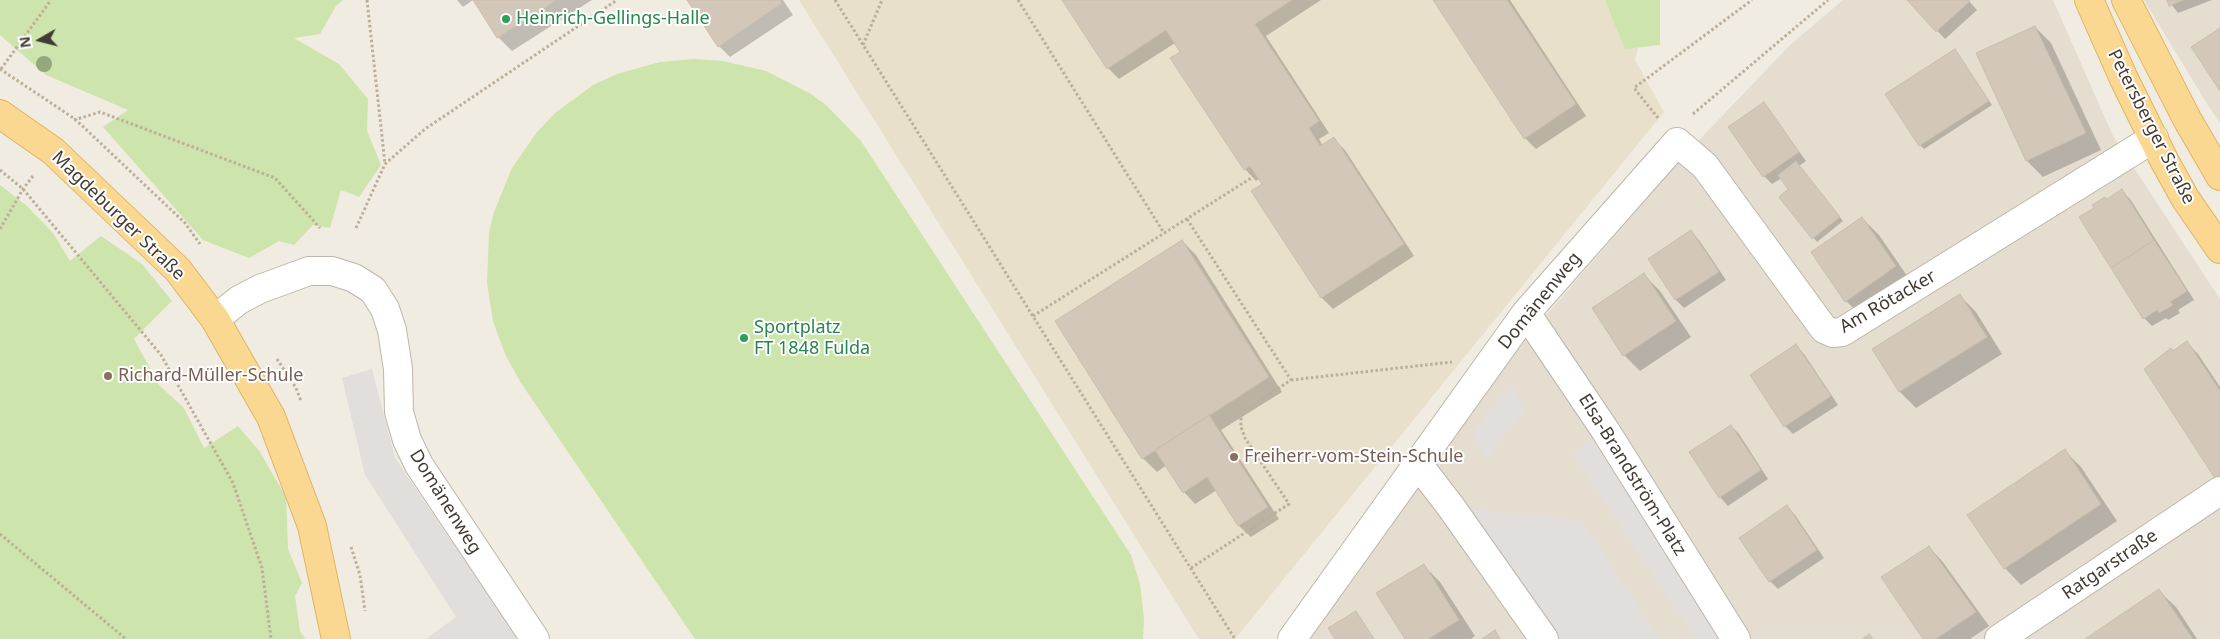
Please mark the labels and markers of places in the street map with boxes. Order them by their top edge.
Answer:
place label: Heinrich-Gellings-Halle [516,8,710,30]
marker: Heinrich-Gellings-Halle [500,13,512,25]
place label: Sportplatz FT 1848 Fulda [754,317,870,359]
marker: Sportplatz FT 1848 Fulda [738,332,750,344]
place label: Richard-Müller-Schule [118,365,303,387]
marker: Richard-Müller-Schule [102,370,114,382]
place label: Freiherr-vom-Stein-Schule [1244,446,1463,468]
marker: Freiherr-vom-Stein-Schule [1228,451,1240,463]

